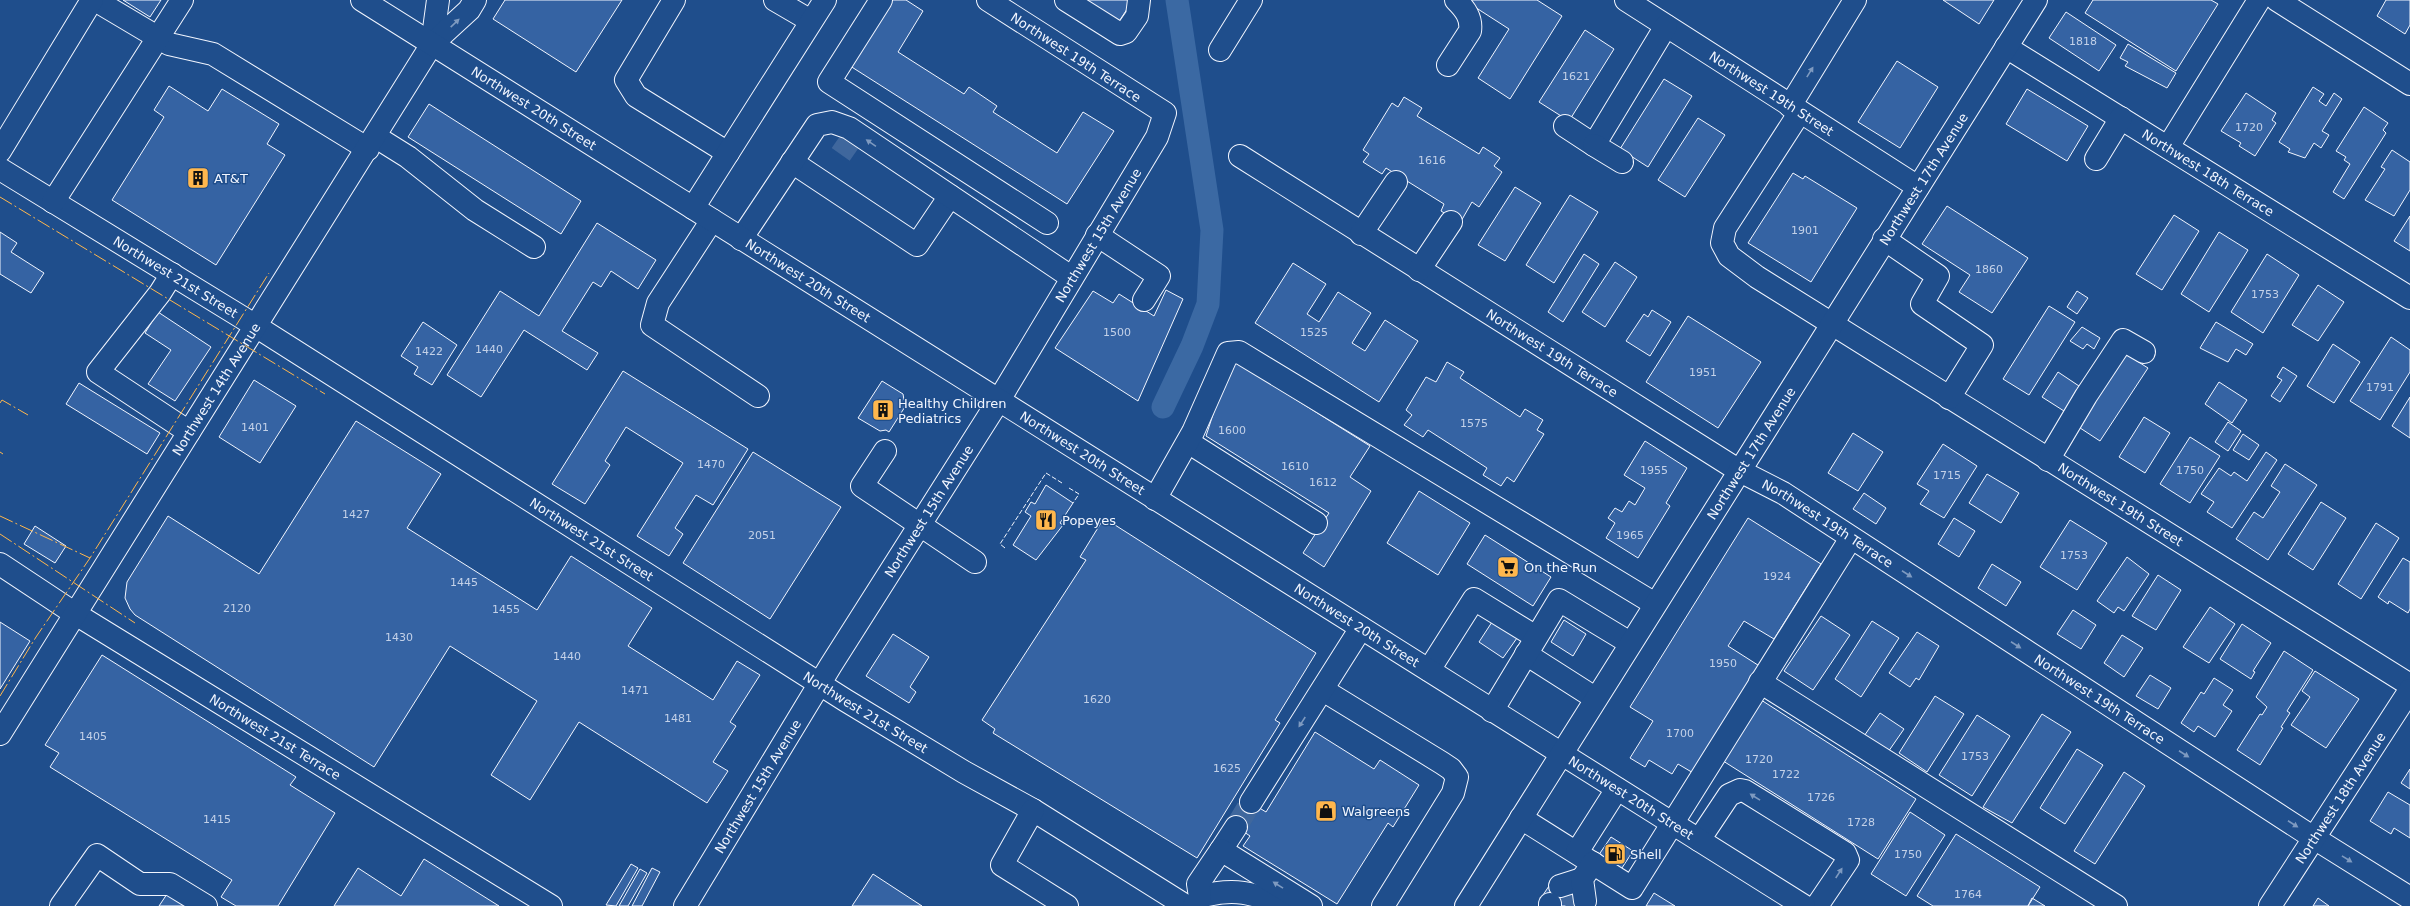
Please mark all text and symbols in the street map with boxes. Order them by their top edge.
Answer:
street label: Northwest 19th Terrace [1008,10,1144,105]
one-way arrow [450,18,460,28]
house number: 1818 [2069,35,2097,48]
street label: Northwest 19th Street [1706,48,1836,139]
street label: Northwest 20th Street [468,64,599,153]
one-way arrow [1806,67,1814,78]
house number: 1621 [1562,70,1590,83]
street label: Northwest 17th Avenue [1877,110,1971,248]
house number: 1720 [2235,121,2263,134]
street label: Northwest 18th Terrace [2139,126,2277,220]
one-way arrow [865,139,876,147]
house number: 1616 [1418,154,1446,167]
building icon: AT&T [185,165,211,191]
street label: Northwest 15th Avenue [1053,166,1144,305]
place label: AT&T [214,171,248,186]
house number: 1901 [1791,224,1819,237]
street label: Northwest 21st Street [110,233,240,321]
street label: Northwest 20th Street [743,236,873,326]
house number: 1860 [1975,263,2003,276]
house number: 1753 [2251,288,2279,301]
street label: Northwest 19th Terrace [1483,306,1620,400]
street label: Northwest 14th Avenue [169,320,263,458]
house number: 1500 [1103,326,1131,339]
house number: 1525 [1300,326,1328,339]
house number: 1440 [475,343,503,356]
house number: 1422 [415,345,443,358]
house number: 1951 [1689,366,1717,379]
house number: 1791 [2366,381,2394,394]
street label: Northwest 17th Avenue [1704,384,1799,522]
place label: Healthy Children Pediatrics [898,396,1007,426]
building icon: Healthy Children Pediatrics [870,397,896,423]
street label: Northwest 20th Street [1017,408,1148,498]
house number: 1575 [1460,417,1488,430]
house number: 1401 [241,421,269,434]
house number: 1600 [1218,424,1246,437]
street label: Northwest 15th Avenue [882,443,976,580]
house number: 1470 [697,458,725,471]
house number: 1610 [1281,460,1309,473]
street label: Northwest 19th Street [2055,460,2186,549]
house number: 1955 [1640,464,1668,477]
house number: 1750 [2176,464,2204,477]
house number: 1715 [1933,469,1961,482]
house number: 1612 [1309,476,1337,489]
street label: Northwest 19th Terrace [1759,477,1896,571]
street label: Northwest 21st Street [527,495,656,584]
restaurant icon: Popeyes [1033,507,1059,533]
house number: 1427 [342,508,370,521]
place label: Popeyes [1062,513,1116,528]
house number: 2051 [748,529,776,542]
house number: 1965 [1616,529,1644,542]
house number: 1753 [2060,549,2088,562]
supermarket icon: On the Run [1495,554,1521,580]
place label: On the Run [1524,560,1597,575]
house number: 1924 [1763,570,1791,583]
one-way arrow [1902,570,1912,578]
house number: 1445 [450,576,478,589]
street label: Northwest 20th Street [1291,581,1422,670]
house number: 2120 [223,602,251,615]
house number: 1455 [492,603,520,616]
house number: 1430 [385,631,413,644]
one-way arrow [2011,641,2021,649]
house number: 1440 [553,650,581,663]
street label: Northwest 19th Terrace [2031,651,2168,747]
house number: 1950 [1709,657,1737,670]
street label: Northwest 21st Street [800,669,930,756]
house number: 1471 [621,684,649,697]
street label: Northwest 21st Terrace [207,691,343,783]
house number: 1620 [1083,693,1111,706]
house number: 1481 [664,712,692,725]
street label: Northwest 15th Avenue [712,717,804,856]
one-way arrow [1299,717,1306,728]
house number: 1700 [1666,727,1694,740]
house number: 1405 [79,730,107,743]
street label: Northwest 18th Avenue [2293,730,2389,867]
house number: 1753 [1961,750,1989,763]
one-way arrow [2178,750,2190,757]
street label: Northwest 20th Street [1566,753,1696,843]
house number: 1720 [1745,753,1773,766]
house number: 1625 [1213,762,1241,775]
house number: 1722 [1772,768,1800,781]
house number: 1726 [1807,791,1835,804]
one-way arrow [1750,793,1760,801]
shop icon: Walgreens [1313,798,1339,824]
place label: Walgreens [1342,804,1410,819]
house number: 1415 [203,813,231,826]
house number: 1728 [1847,816,1875,829]
one-way arrow [2287,821,2299,828]
fuel station icon: Shell [1602,841,1628,867]
place label: Shell [1630,847,1662,862]
house number: 1750 [1894,848,1922,861]
one-way arrow [2341,855,2353,862]
one-way arrow [1835,868,1843,879]
one-way arrow [1272,882,1284,889]
house number: 1764 [1954,888,1982,901]

